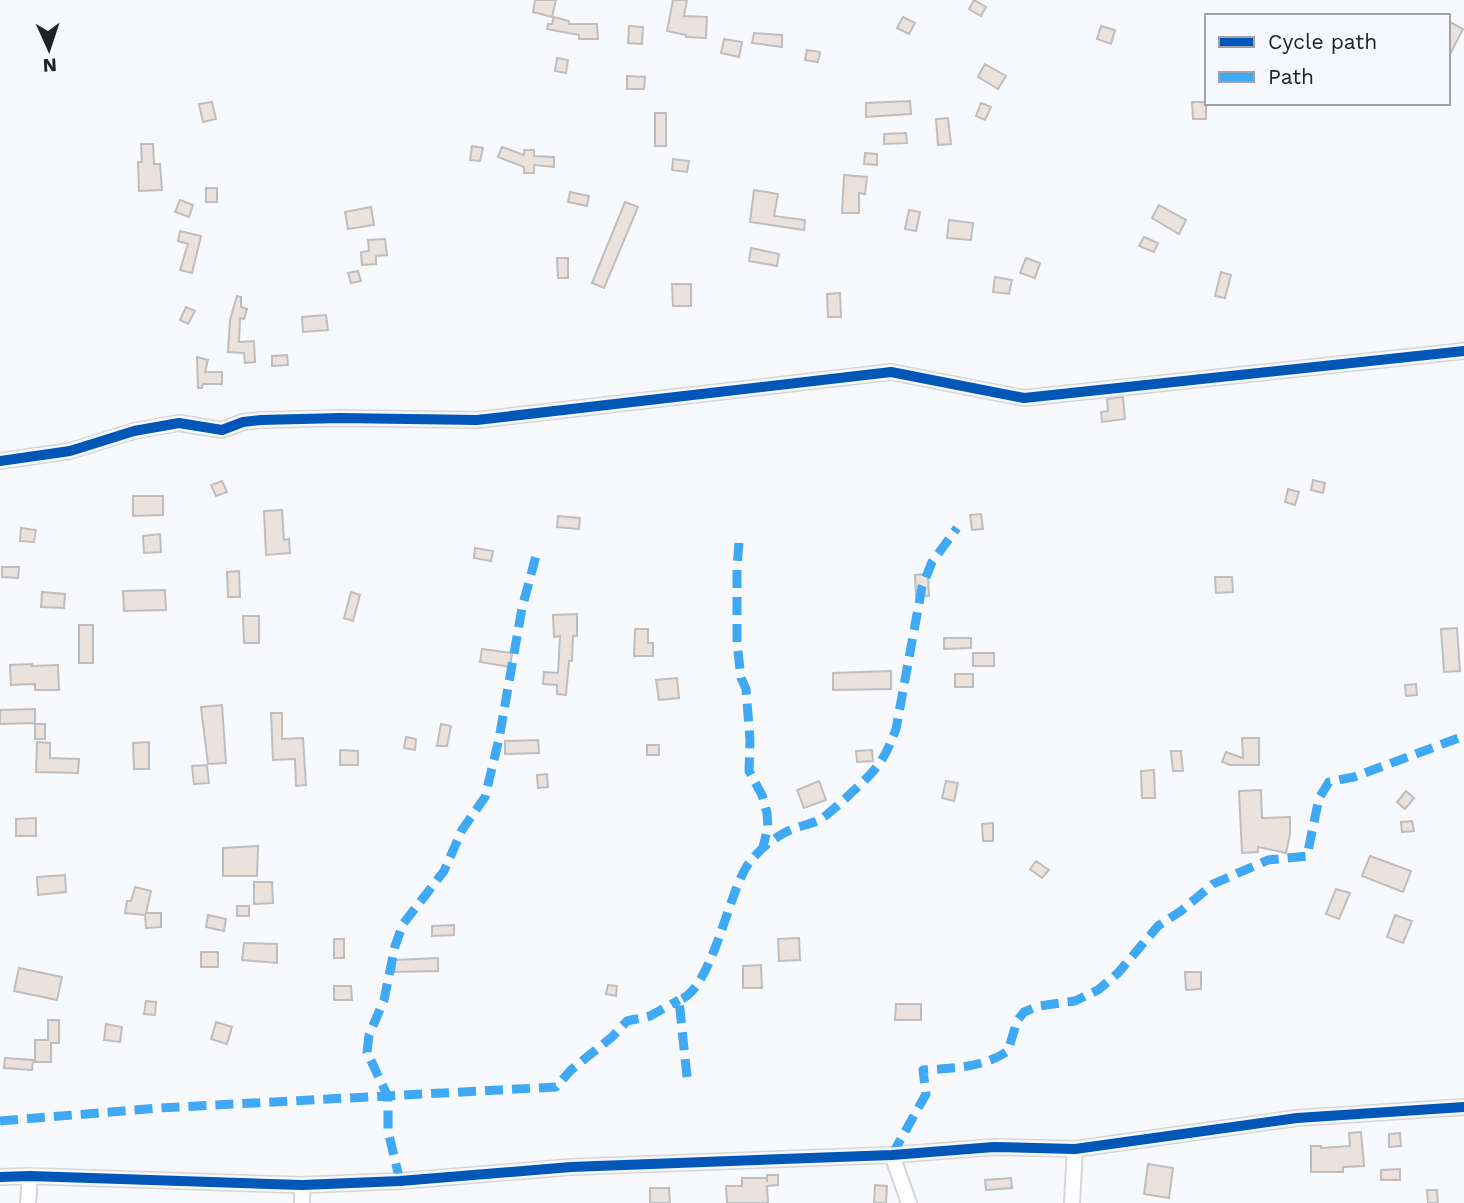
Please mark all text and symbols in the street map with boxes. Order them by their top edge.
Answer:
north arrow [14,14,84,84]
legend [1205,14,1450,105]
text: Cycle path [1268,29,1377,54]
text: N [42,54,58,77]
text: Path [1268,64,1314,89]

